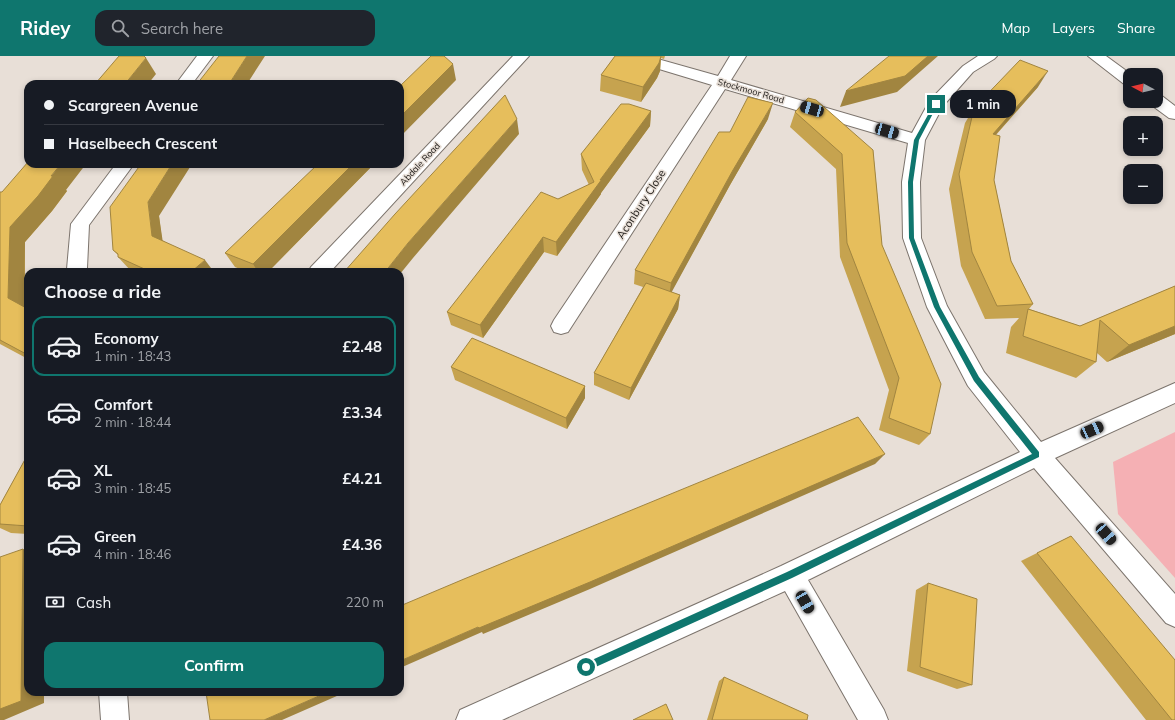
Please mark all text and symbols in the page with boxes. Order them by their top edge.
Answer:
search box [95,10,375,46]
text: Ridey [20,16,71,40]
icon: search [109,17,131,39]
text: Search here [141,19,223,38]
text: Map [1001,19,1030,37]
text: Layers [1052,19,1095,37]
text: Share [1117,19,1155,37]
north arrow [1123,68,1163,108]
map controls [1123,68,1163,204]
street label: Stockmoor Road [717,76,786,105]
callout: 1 min [950,90,1016,118]
route end [927,95,945,113]
text: Scargreen Avenue [68,96,198,115]
text: 1 min [966,96,1000,112]
car [799,100,825,118]
button: + [1123,116,1163,156]
car [874,122,900,140]
text: Haselbeech Crescent [68,134,217,153]
street label: Abdale Road [397,140,442,187]
button: − [1123,164,1163,204]
street label: Aconbury Close [613,167,669,241]
text: Choose a ride [44,280,161,303]
icon: car [46,328,82,364]
text: Economy [94,329,159,348]
text: £2.48 [342,337,382,356]
text: 1 min · 18:43 [94,348,171,364]
icon: car [46,394,82,430]
text: Comfort [94,395,152,414]
text: £3.34 [342,403,382,422]
text: 2 min · 18:44 [94,414,171,430]
car [1079,420,1105,440]
icon: car [46,460,82,496]
text: XL [94,461,112,480]
text: £4.21 [342,469,382,488]
text: 3 min · 18:45 [94,480,171,496]
car [1094,521,1118,547]
icon: car [46,526,82,562]
text: Green [94,527,136,546]
text: £4.36 [342,535,382,554]
text: 4 min · 18:46 [94,546,171,562]
car [794,589,816,615]
icon: cash [44,591,66,613]
text: Cash [76,593,111,612]
text: 220 m [346,594,384,610]
button: Confirm [44,642,384,688]
route start [577,658,595,676]

